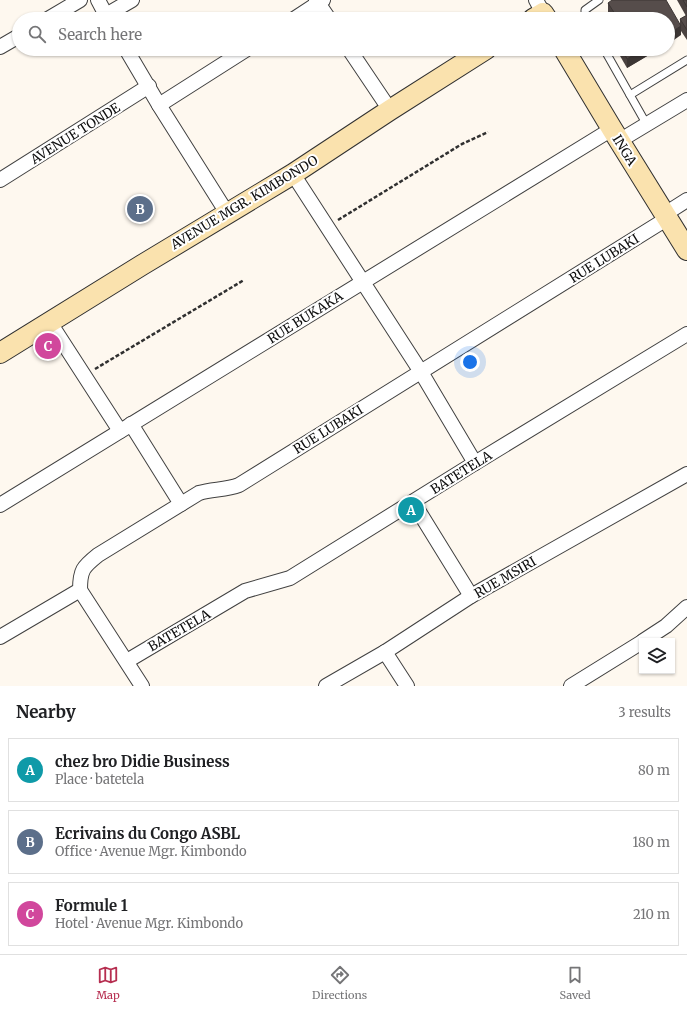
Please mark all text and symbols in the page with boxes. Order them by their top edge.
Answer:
search box [12,12,675,56]
icon: search [26,23,48,45]
text: Search here [58,25,142,44]
street label: AVENUE TONDE [26,99,124,168]
street label: INGA [609,132,641,170]
street label: AVENUE MGR. KIMBONDO [167,152,321,254]
pin: B [127,194,153,224]
street label: RUE LUBAKI [566,230,642,287]
street label: RUE BUKAKA [264,287,347,347]
pin: C [35,331,61,361]
your location [460,352,480,372]
street label: RUE LUBAKI [290,401,366,458]
street label: BATETELA [427,446,496,498]
pin: A [398,495,424,525]
street label: RUE MSIRI [471,553,539,602]
street label: BATETELA [145,605,214,655]
map controls [639,638,675,674]
button: layers [639,638,675,674]
text: Nearby [16,701,76,723]
text: 3 results [618,704,671,721]
text: chez bro Didie Business [55,752,230,771]
text: A [25,762,35,779]
text: 80 m [638,762,670,779]
text: Place · batetela [55,771,144,788]
text: Ecrivains du Congo ASBL [55,824,240,843]
text: B [25,834,35,851]
text: 180 m [632,834,670,851]
text: Office · Avenue Mgr. Kimbondo [55,843,247,860]
text: Formule 1 [55,896,128,915]
text: C [26,906,34,923]
text: 210 m [633,906,670,923]
text: Hotel · Avenue Mgr. Kimbondo [55,915,243,932]
tab: Map [96,964,120,1002]
tab: Directions [312,964,367,1002]
tab: Saved [560,964,591,1002]

